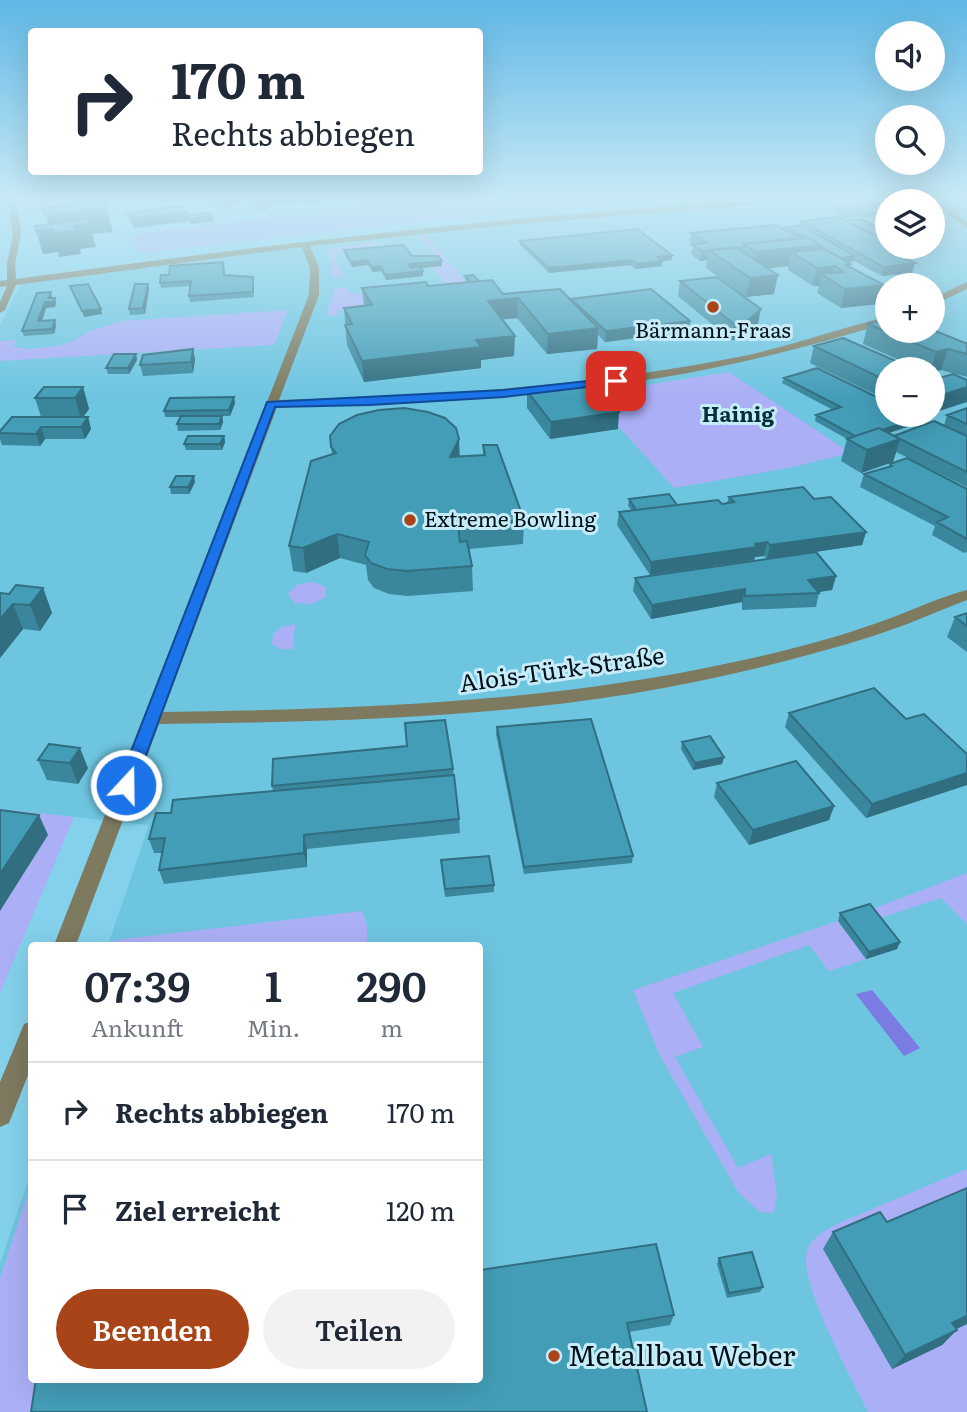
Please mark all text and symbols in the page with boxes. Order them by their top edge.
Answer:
map controls [875,21,945,427]
button: sound [875,21,945,91]
text: 170 m [171,41,305,114]
icon: right [56,56,147,147]
button: search [875,105,945,175]
text: Rechts abbiegen [171,108,415,156]
button: layers [875,189,945,259]
button: + [875,273,945,343]
marker: Bärmann-Fraas [705,299,721,315]
place label: Bärmann-Fraas [635,313,791,344]
pin [586,351,646,411]
button: − [875,357,945,427]
icon: arrive [597,362,635,400]
district label: Hainig [702,397,774,428]
place label: Extreme Bowling [424,502,596,533]
marker: Extreme Bowling [402,512,418,528]
street label: Alois-Türk-Straße [457,636,666,699]
position arrow [89,748,163,822]
text: 07:39 [84,953,191,1015]
text: 1 [265,953,282,1015]
text: 290 [356,953,427,1015]
text: Ankunft [91,1010,183,1044]
text: Min. [247,1010,300,1044]
text: m [380,1010,403,1044]
icon: right [56,1092,94,1130]
text: Rechts abbiegen [115,1092,328,1131]
text: 170 m [387,1092,455,1131]
icon: arrive [56,1190,94,1228]
text: Ziel erreicht [115,1190,280,1229]
text: 120 m [386,1190,455,1229]
button: Beenden [56,1289,249,1369]
button: Teilen [263,1289,455,1369]
place label: Metallbau Weber [568,1333,796,1375]
marker: Metallbau Weber [546,1348,562,1364]

